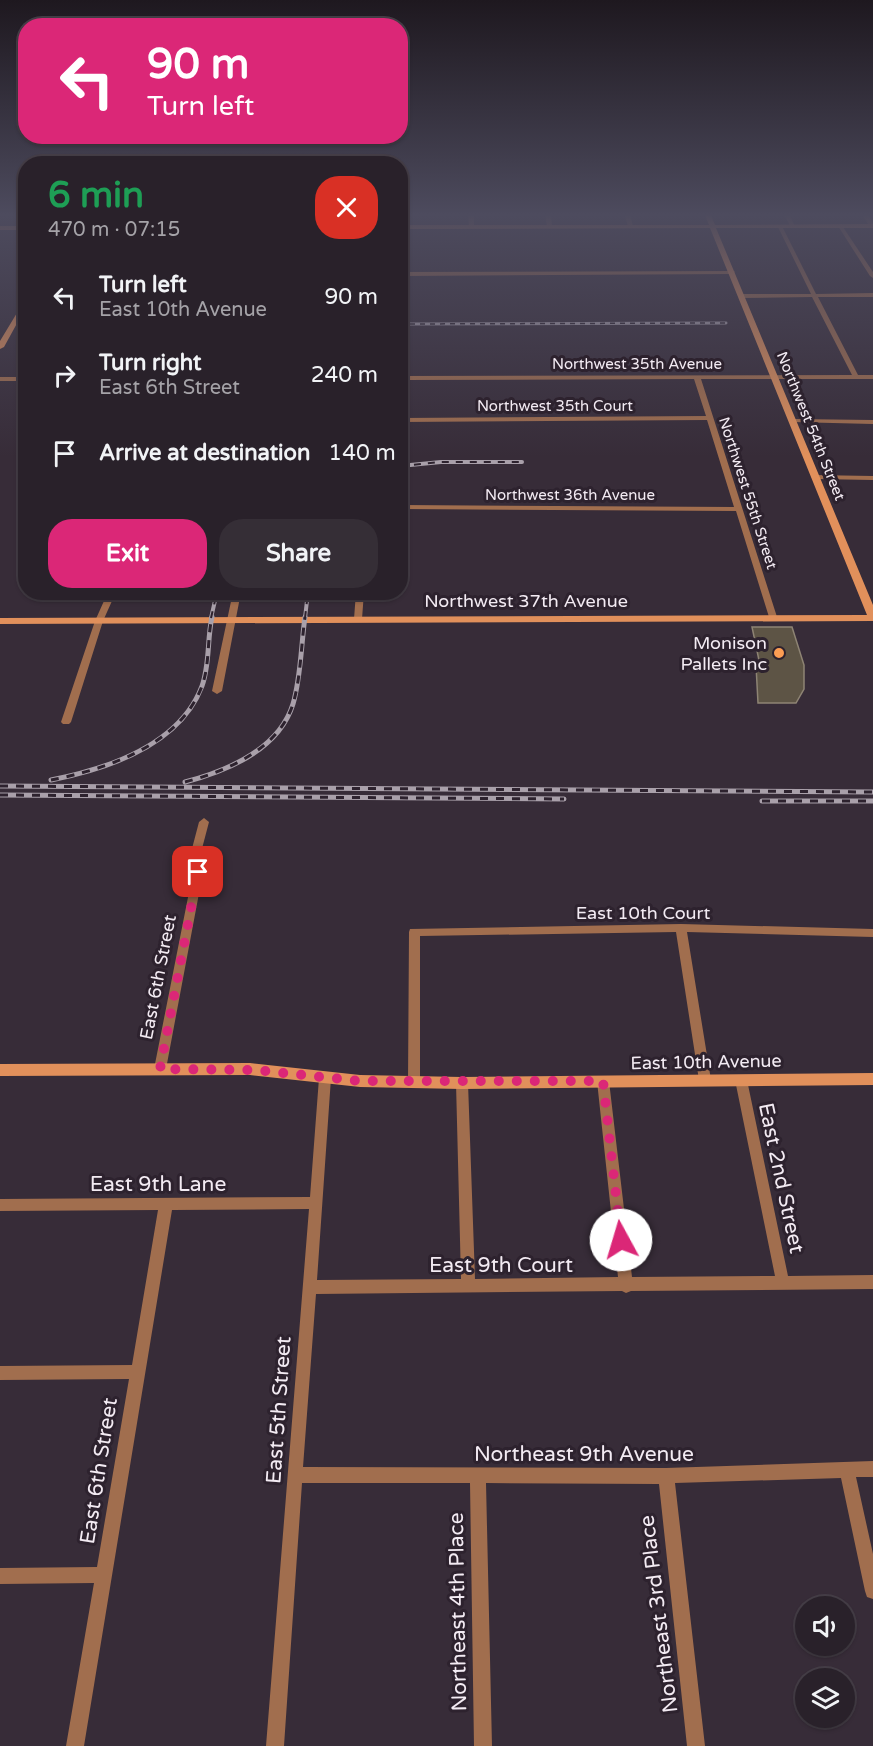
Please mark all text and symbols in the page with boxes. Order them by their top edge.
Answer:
text: 90 m [147,39,249,90]
icon: left [48,42,126,120]
text: Turn left [147,90,254,123]
text: 6 min [48,174,144,217]
button: close [315,176,378,239]
text: 470 m · 07:15 [48,218,180,242]
text: Turn left [99,272,187,298]
icon: left [48,281,81,314]
text: 90 m [324,284,378,310]
text: East 10th Avenue [99,298,267,322]
street label: Northwest 54th Street [773,349,849,503]
text: Turn right [99,350,201,376]
street label: Northwest 35th Avenue [552,355,722,373]
icon: right [48,359,81,392]
text: 240 m [311,362,378,388]
text: East 6th Street [99,376,240,400]
street label: Northwest 35th Court [477,397,633,415]
street label: Northwest 55th Street [715,415,781,572]
icon: arrive [48,437,81,470]
text: Arrive at destination [99,440,310,466]
text: 140 m [328,440,396,466]
street label: Northwest 36th Avenue [485,486,655,504]
button: Exit [48,519,207,588]
button: Share [219,519,378,588]
street label: Northwest 37th Avenue [424,590,628,612]
place label: Monison Pallets Inc [680,632,767,675]
marker: Monison Pallets Inc [772,646,786,660]
pin [172,846,223,897]
icon: arrive [181,855,214,888]
street label: East 10th Court [576,902,710,924]
street label: East 6th Street [135,913,181,1041]
street label: East 10th Avenue [630,1050,782,1074]
street label: East 2nd Street [753,1100,809,1256]
street label: East 9th Lane [90,1172,226,1197]
position arrow [589,1208,653,1272]
street label: East 9th Court [429,1253,573,1278]
street label: East 5th Street [261,1335,297,1485]
street label: East 6th Street [75,1396,123,1546]
street label: Northeast 9th Avenue [474,1442,694,1467]
street label: Northeast 4th Place [444,1512,472,1712]
street label: Northeast 3rd Place [634,1514,684,1714]
map controls [795,1596,855,1728]
button: sound [795,1596,855,1656]
button: layers [795,1668,855,1728]

